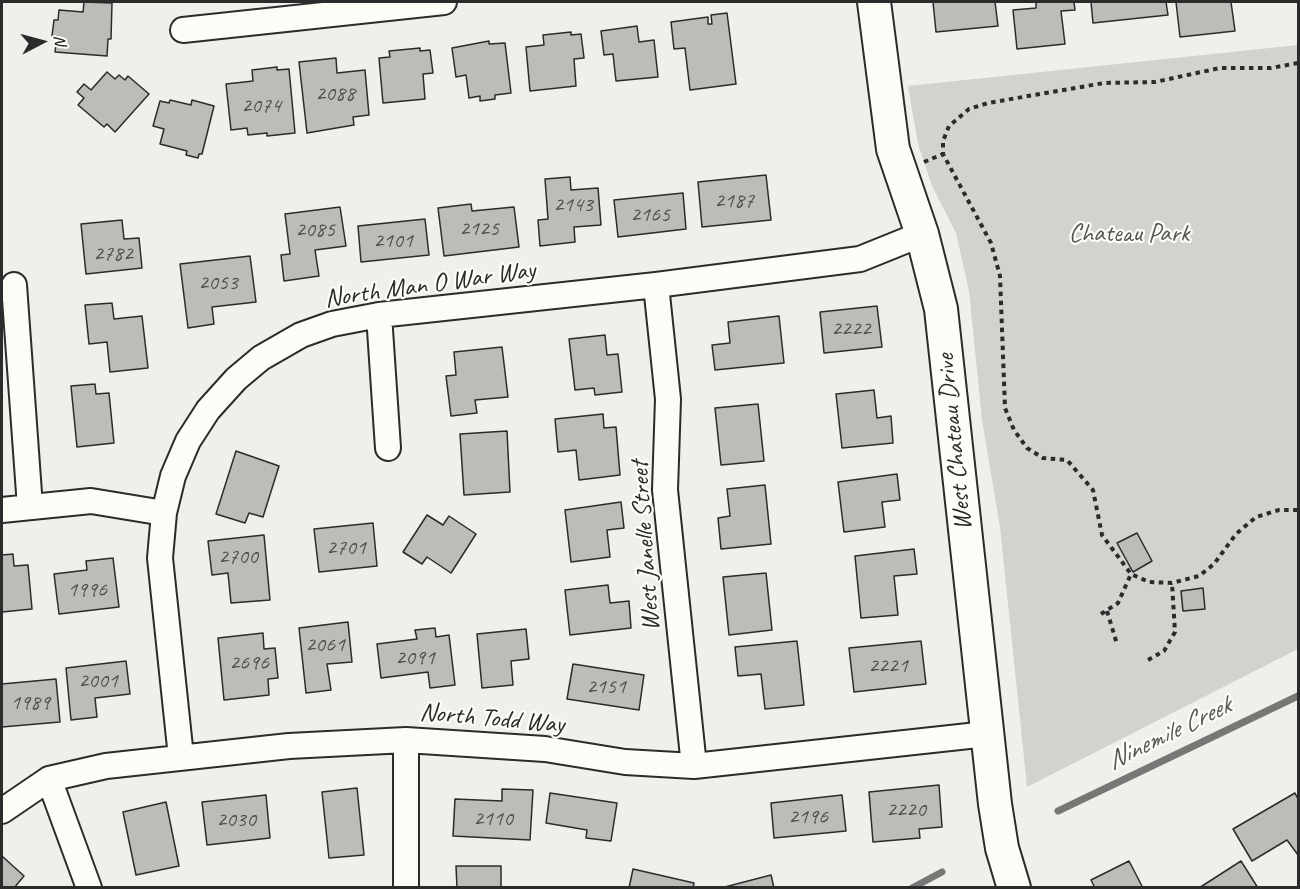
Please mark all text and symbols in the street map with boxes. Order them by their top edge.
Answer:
north arrow [12,12,72,72]
text: N [49,34,70,46]
house number: 2088 [315,81,355,107]
house number: 2074 [241,93,281,119]
house number: 2187 [714,188,754,214]
house number: 2143 [553,192,593,218]
house number: 2165 [630,202,670,228]
house number: 2125 [459,216,499,242]
house number: 2085 [295,217,335,243]
park label: Chateau Park [1069,218,1189,250]
house number: 2101 [373,228,413,254]
house number: 2782 [93,241,133,267]
street label: North Man O War Way [323,255,537,315]
house number: 2053 [198,270,238,296]
house number: 2222 [831,316,871,342]
street label: West Chateau Drive [930,352,980,532]
street label: West Janelle Street [624,460,668,632]
house number: 2701 [326,535,366,561]
house number: 2700 [218,544,258,570]
house number: 1996 [67,577,107,603]
house number: 2061 [305,632,345,658]
house number: 2091 [395,645,435,671]
house number: 2696 [229,650,269,676]
house number: 2221 [868,653,908,679]
house number: 2001 [78,668,118,694]
house number: 2151 [586,674,626,700]
house number: 1989 [10,690,50,716]
water label: Ninemile Creek [1102,690,1236,778]
street label: North Todd Way [419,697,565,741]
house number: 2220 [886,797,926,823]
house number: 2196 [788,804,828,830]
house number: 2110 [473,806,513,832]
house number: 2030 [216,807,256,833]

